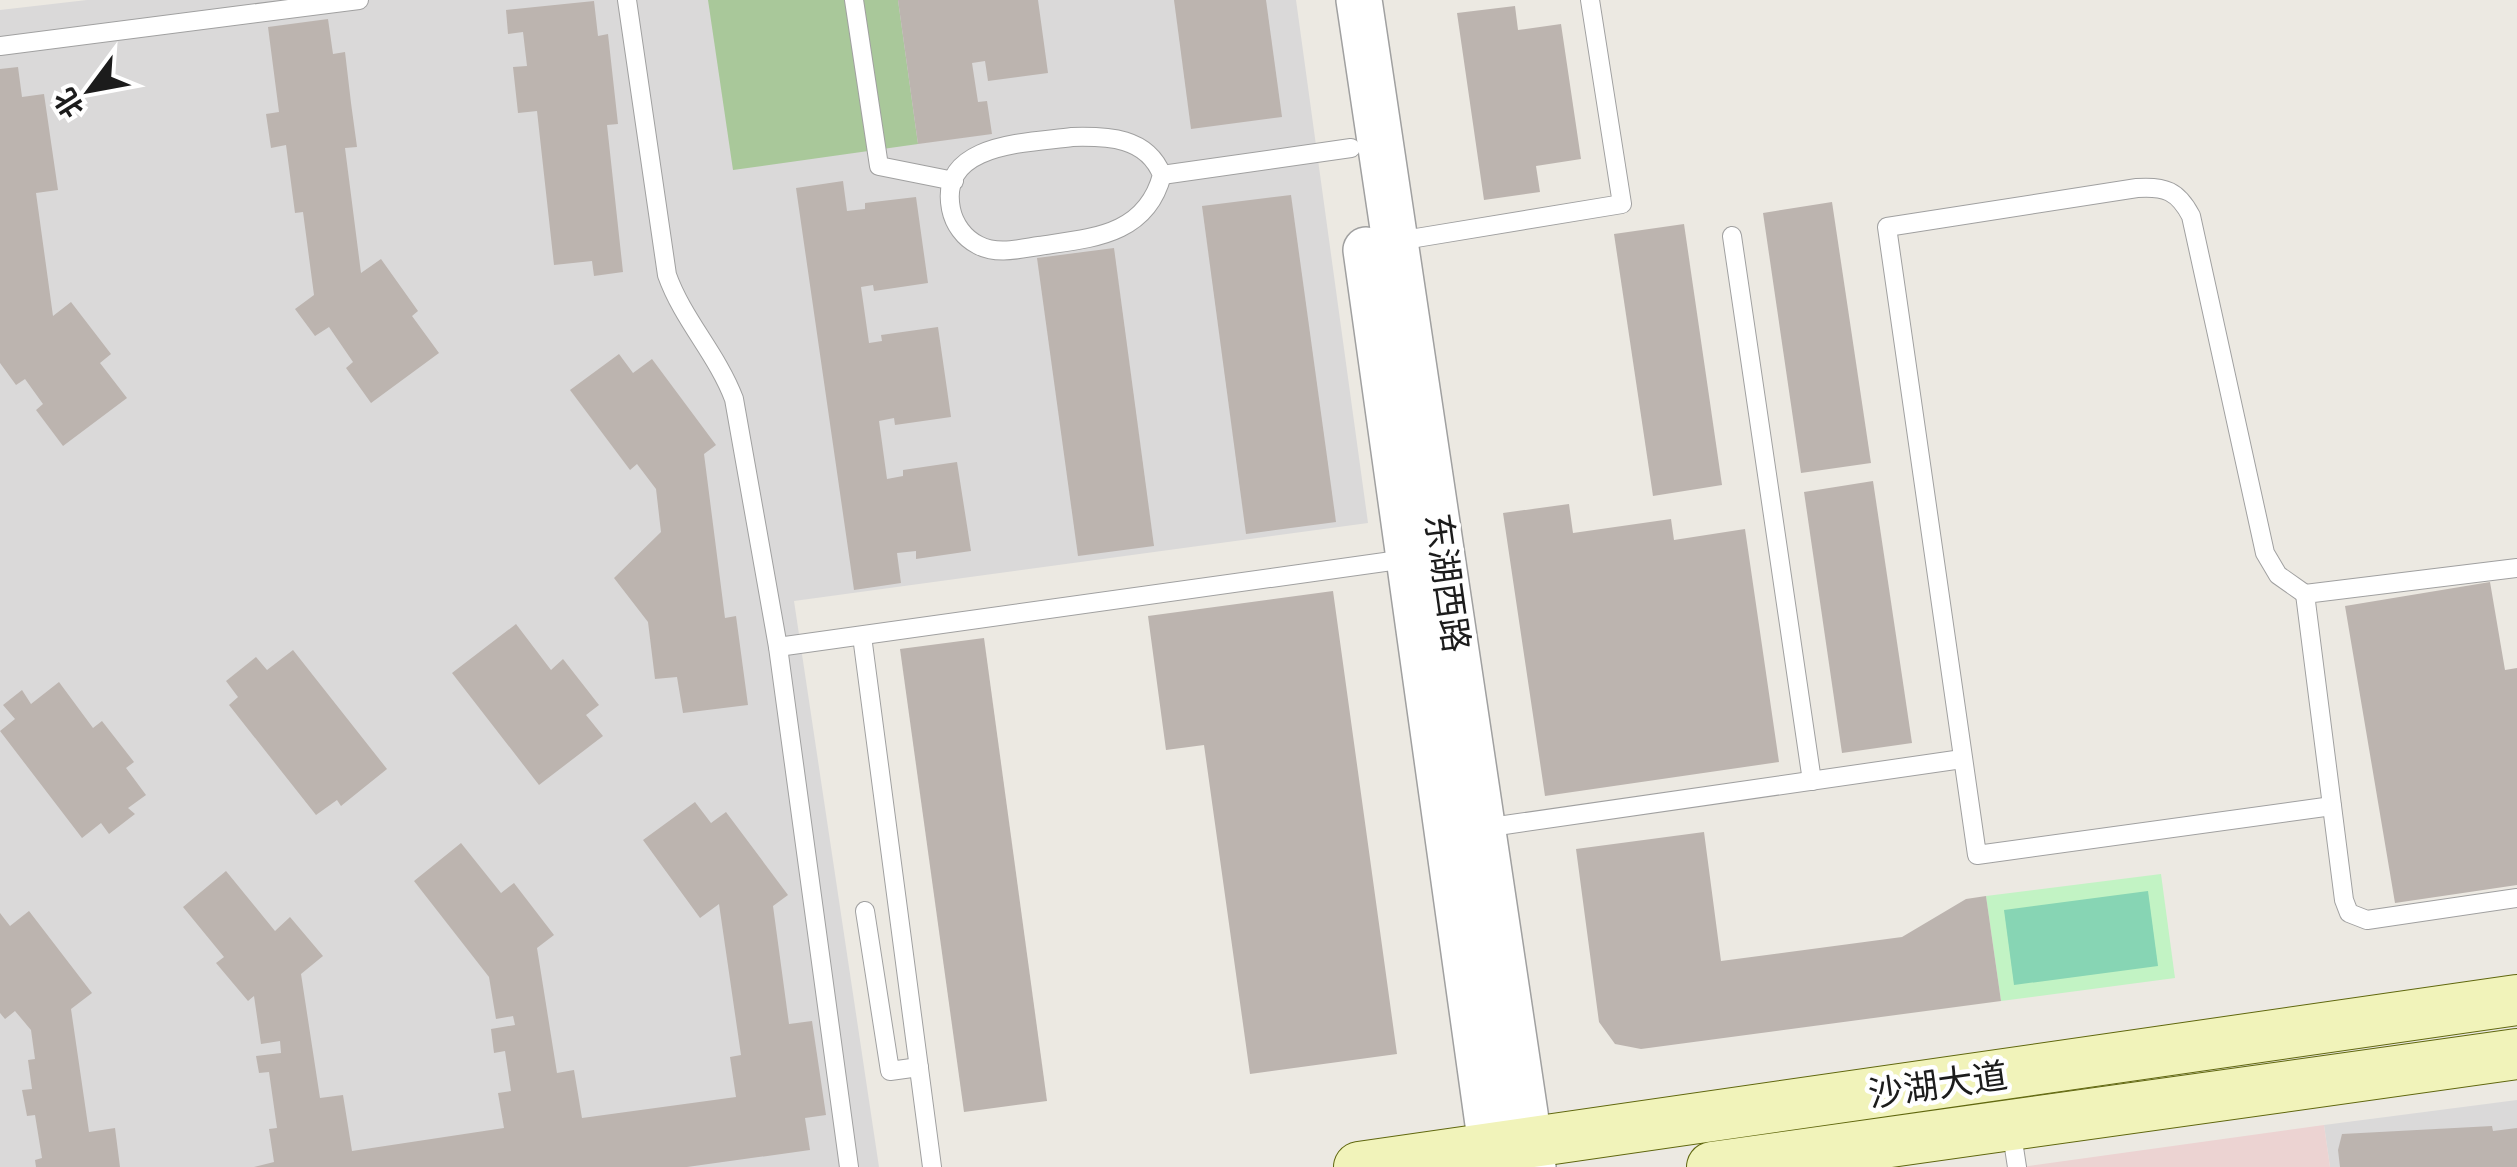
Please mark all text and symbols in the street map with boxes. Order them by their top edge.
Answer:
north arrow [40,40,140,140]
text: 北 [46,82,91,125]
street label: 东湖西路 [1416,510,1480,655]
street label: 沙湖大道 [1865,1052,2010,1116]

